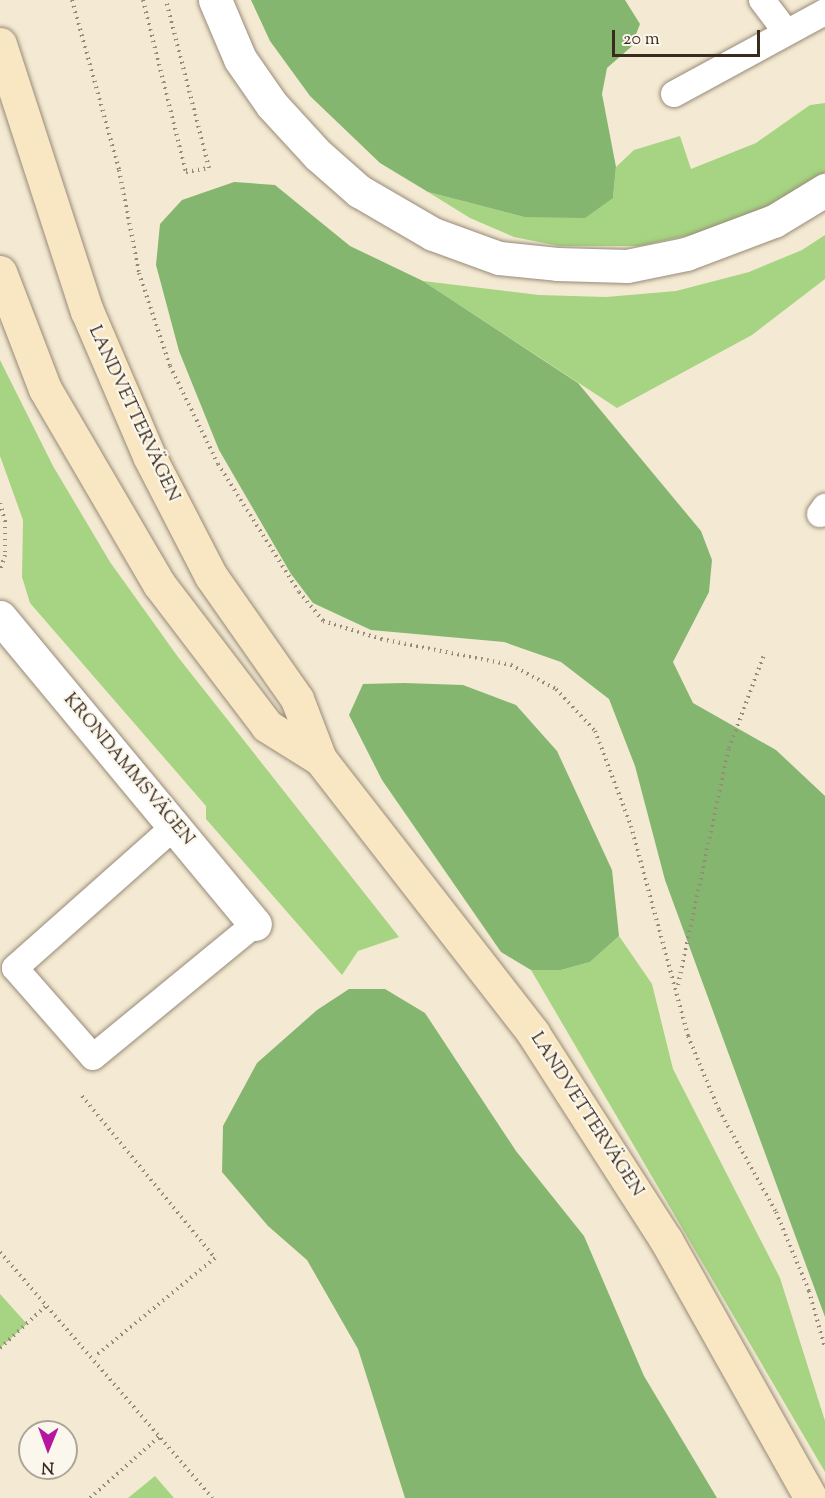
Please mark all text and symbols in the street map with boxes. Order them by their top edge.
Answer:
scale bar [615,18,764,56]
text: 20 m [623,27,660,53]
street label: LANDVETTERVÄGEN [83,323,183,505]
street label: KRONDAMMSVÄGEN [58,690,198,850]
street label: LANDVETTERVÄGEN [525,1029,647,1201]
north arrow [18,1420,78,1480]
text: N [41,1455,54,1478]

